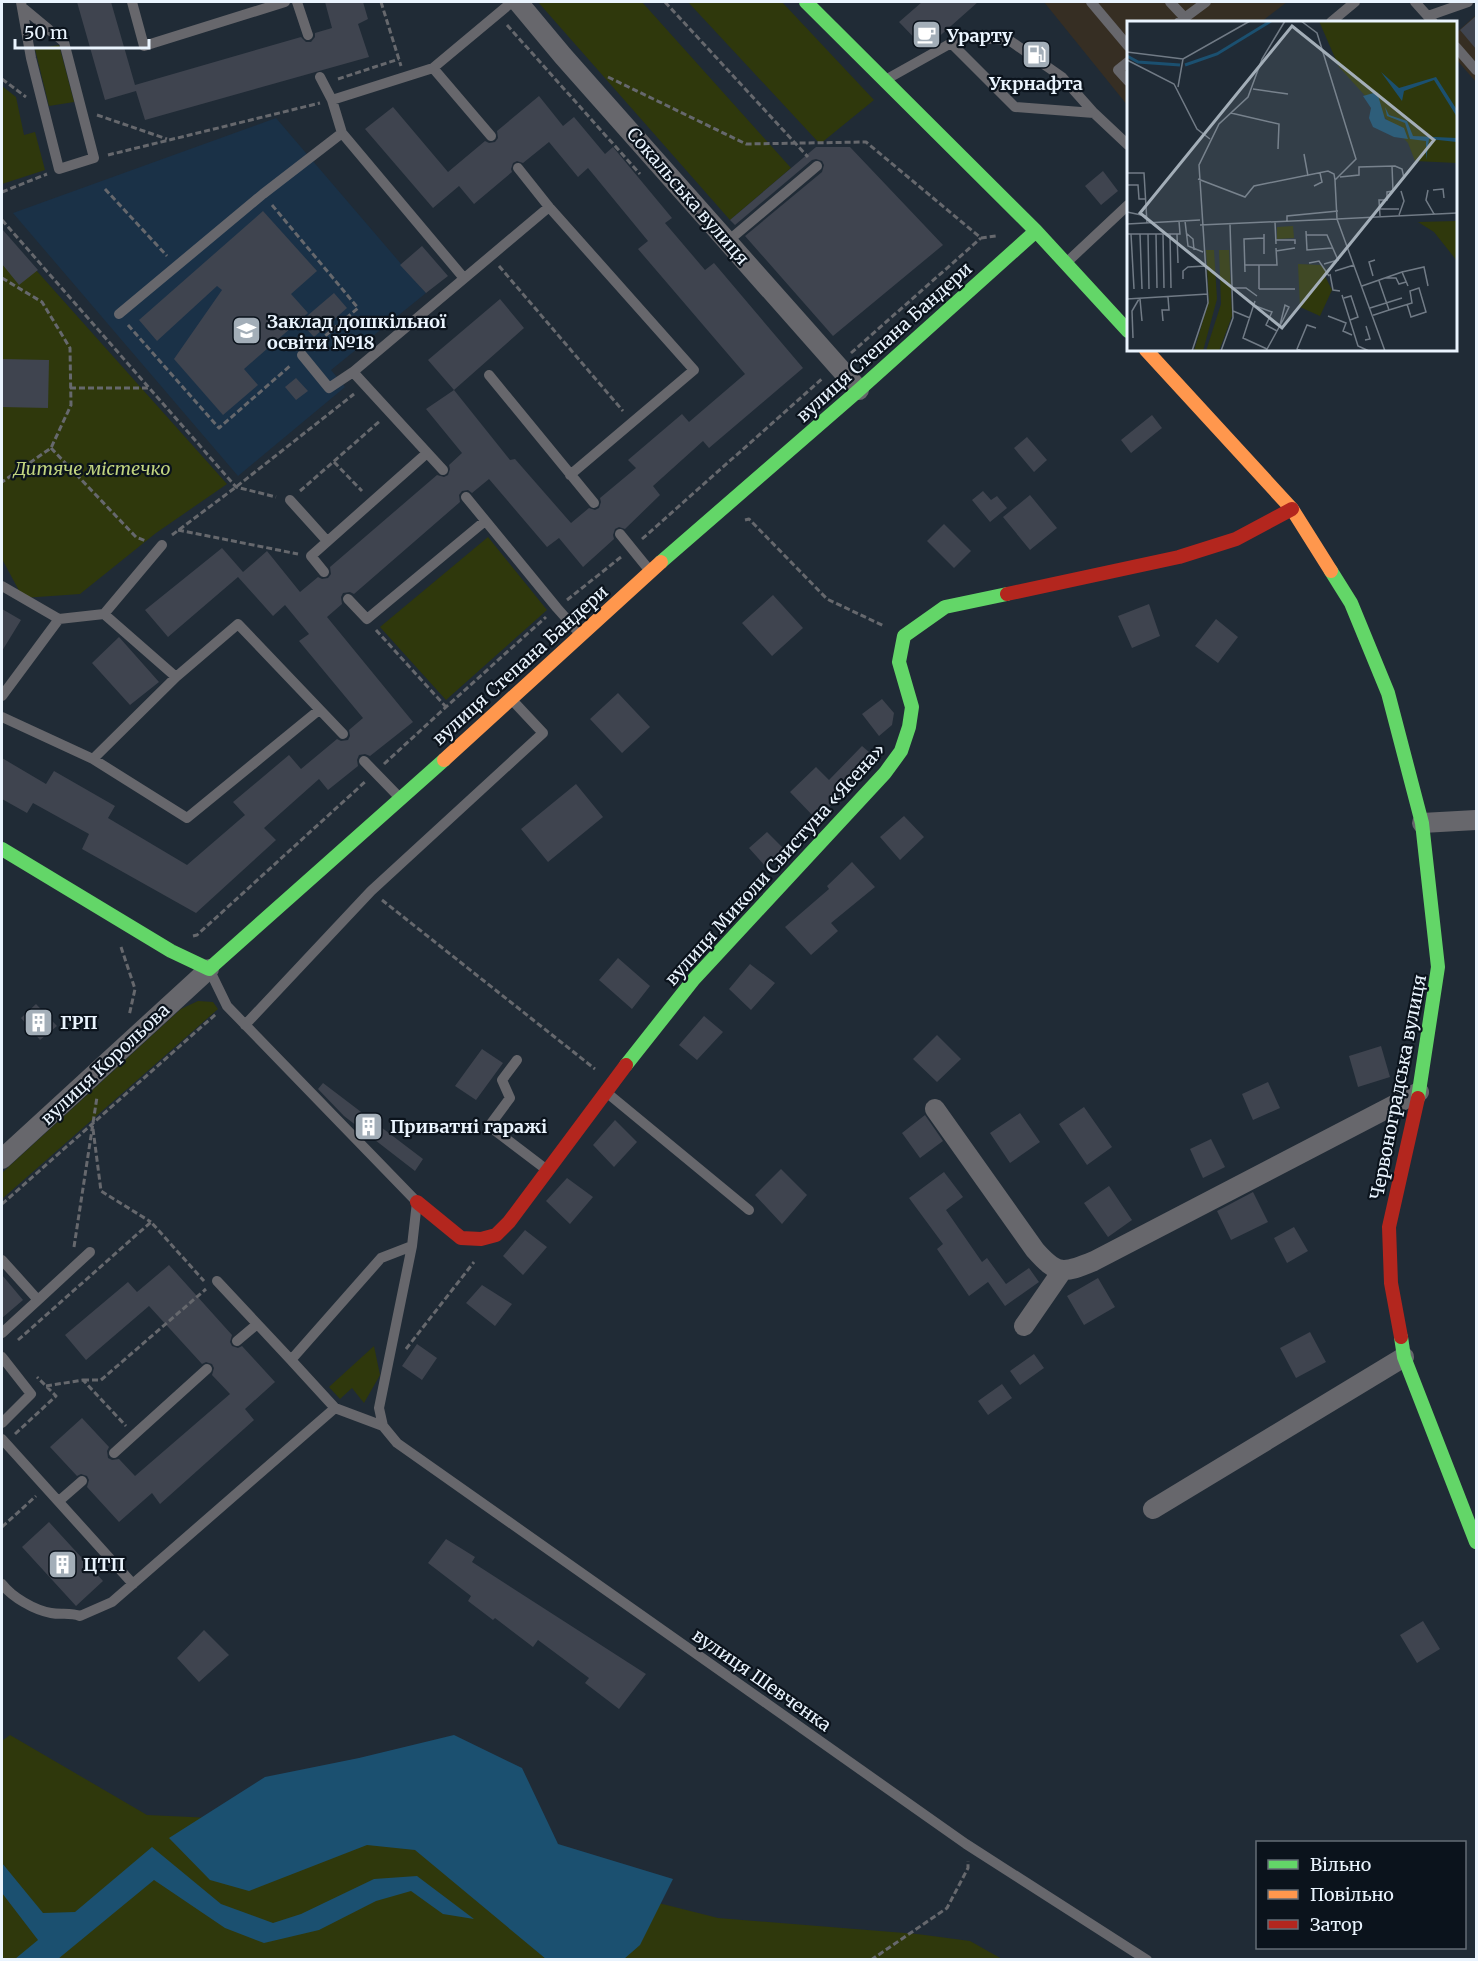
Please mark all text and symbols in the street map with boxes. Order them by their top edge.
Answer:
scale bar [15,12,148,50]
cafe icon: Урарту [910,19,942,51]
text: 50 m [24,21,68,44]
inset map [1127,21,1457,351]
place label: Урарту [946,24,1013,47]
fuel station icon: Укрнафта [1020,38,1052,70]
place label: Укрнафта [988,72,1083,95]
street label: Сокальська вулиця [622,122,754,270]
street label: вулиця Степана Бандери [791,257,977,427]
place label: Заклад дошкільної освіти №18 [267,310,447,354]
school or university icon: Заклад дошкільної освіти №18 [230,315,262,347]
park label: Дитяче містечко [11,457,171,480]
street label: вулиця Степана Бандери [427,580,613,750]
street label: вулиця Миколи Свистуна «Ясена» [660,738,890,990]
street label: Червоноградська вулиця [1365,972,1431,1201]
street label: вулиця Корольова [36,998,174,1130]
building icon: ГРП [23,1006,55,1038]
place label: ГРП [60,1011,98,1034]
building icon: Приватні гаражі [353,1110,385,1142]
place label: Приватні гаражі [390,1115,547,1138]
building icon: ЦТП [46,1548,78,1580]
place label: ЦТП [83,1553,125,1576]
street label: вулиця Шевченка [688,1624,836,1737]
legend [1256,1841,1466,1949]
text: Вільно [1310,1853,1371,1876]
text: Повільно [1310,1883,1394,1906]
text: Затор [1310,1913,1363,1936]

